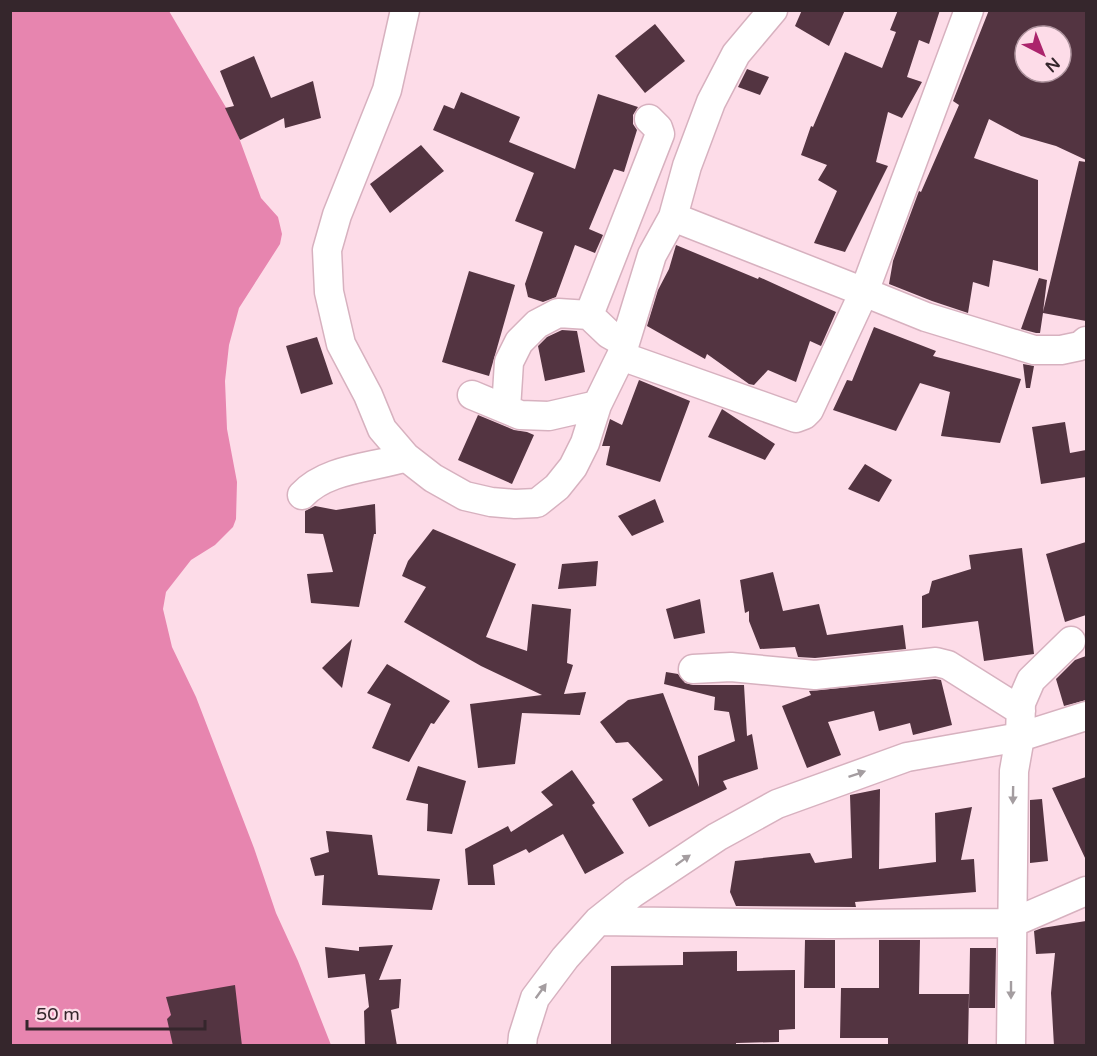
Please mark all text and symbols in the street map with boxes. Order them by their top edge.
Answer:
north arrow [1013,24,1073,84]
text: N [1041,53,1064,76]
one-way arrow [848,769,866,779]
one-way arrow [1008,786,1018,805]
one-way arrow [675,854,691,866]
one-way arrow [1006,981,1016,1000]
one-way arrow [535,983,546,999]
scale bar [27,993,206,1031]
text: 50 m [36,1003,80,1025]

